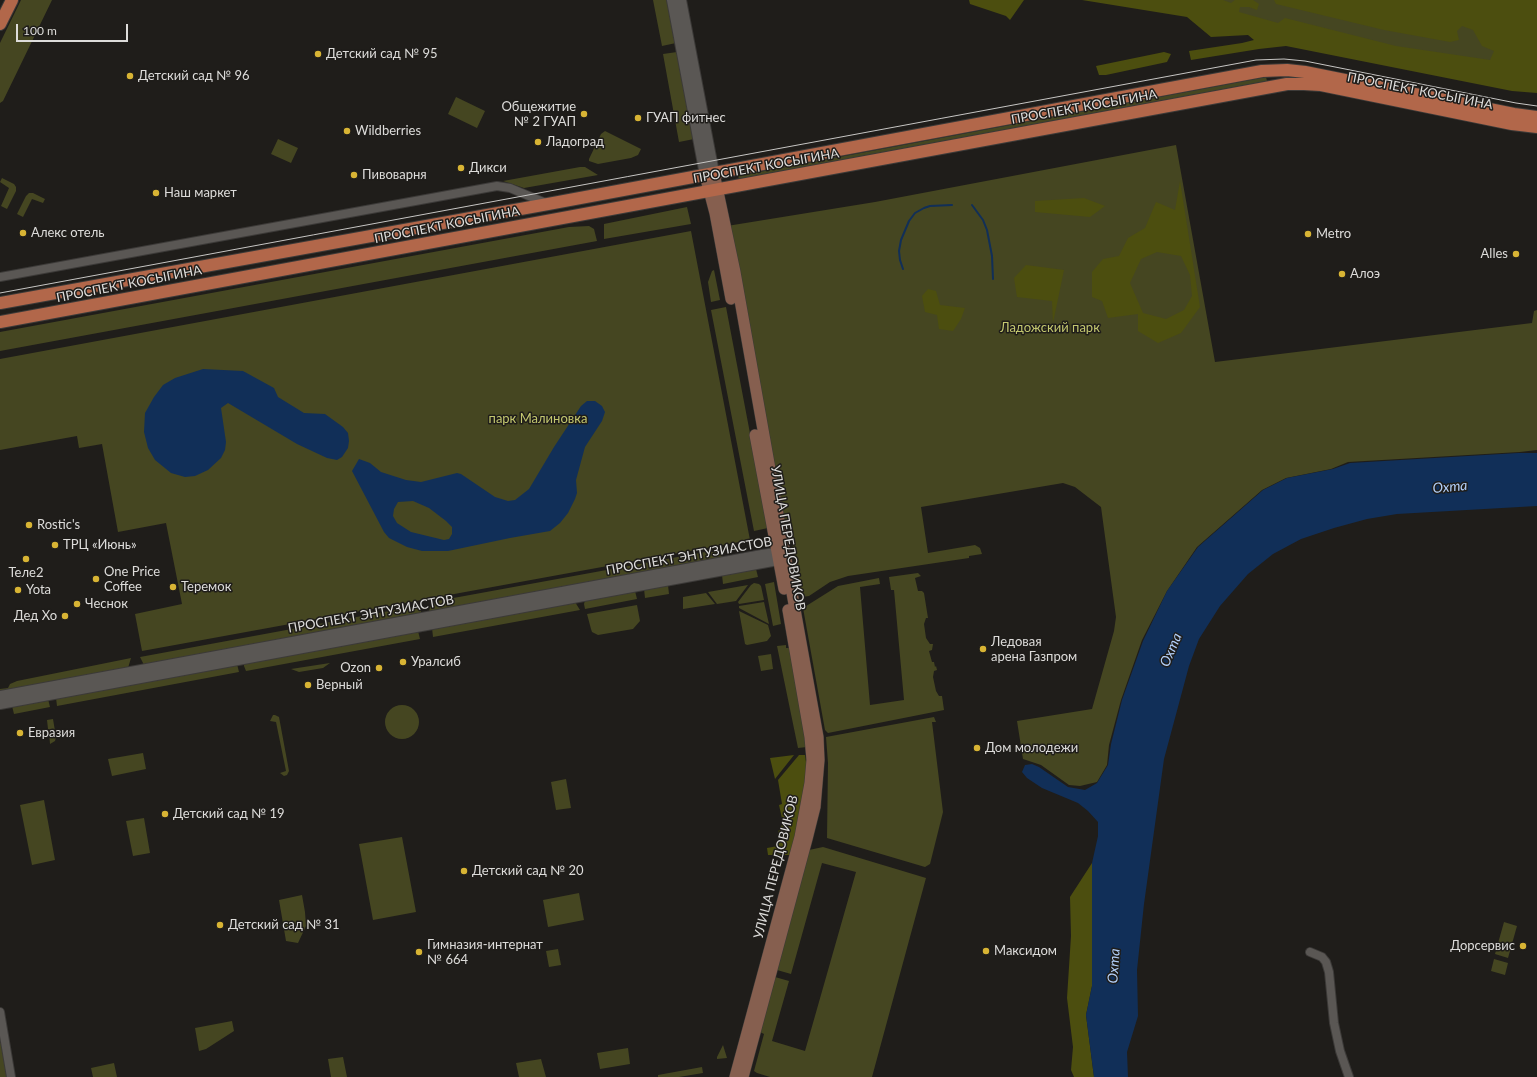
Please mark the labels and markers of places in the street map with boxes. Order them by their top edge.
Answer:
place label: Детский сад № 95 [326,46,438,62]
marker: Детский сад № 95 [313,49,323,59]
place label: Детский сад № 96 [138,68,250,84]
marker: Детский сад № 96 [125,71,135,81]
place label: Общежитие № 2 ГУАП [501,99,576,130]
marker: Общежитие № 2 ГУАП [579,109,589,119]
place label: ГУАП фитнес [646,110,726,126]
marker: ГУАП фитнес [633,113,643,123]
place label: Wildberries [355,123,421,139]
marker: Wildberries [342,126,352,136]
place label: Ладоград [546,134,604,150]
marker: Ладоград [533,137,543,147]
place label: Дикси [469,160,507,176]
marker: Дикси [456,163,466,173]
place label: Пивоварня [362,167,427,183]
marker: Пивоварня [349,170,359,180]
place label: Наш маркет [164,185,237,201]
marker: Наш маркет [151,188,161,198]
place label: Алекс отель [31,225,104,241]
place label: Metro [1316,226,1351,242]
marker: Алекс отель [18,228,28,238]
marker: Metro [1303,229,1313,239]
place label: Alles [1481,246,1508,262]
marker: Alles [1511,249,1521,259]
place label: Алоэ [1350,266,1380,282]
marker: Алоэ [1337,269,1347,279]
place label: Rostic's [37,517,80,533]
marker: Rostic's [24,520,34,530]
place label: ТРЦ «Июнь» [63,537,137,553]
marker: ТРЦ «Июнь» [50,540,60,550]
marker: Теле2 [21,554,31,564]
place label: One Price Coffee [104,564,160,595]
place label: Теле2 [9,565,43,581]
marker: One Price Coffee [91,574,101,584]
place label: Теремок [181,579,231,595]
place label: Yota [26,582,51,598]
marker: Теремок [168,582,178,592]
marker: Yota [13,585,23,595]
place label: Чеснок [85,596,128,612]
marker: Чеснок [72,599,82,609]
place label: Дед Хо [14,608,57,624]
marker: Дед Хо [60,611,70,621]
place label: Ледовая арена Газпром [991,634,1077,665]
marker: Ледовая арена Газпром [978,644,988,654]
place label: Уралсиб [411,654,461,670]
marker: Уралсиб [398,657,408,667]
place label: Ozon [340,660,371,676]
marker: Ozon [374,663,384,673]
place label: Верный [316,677,363,693]
marker: Верный [303,680,313,690]
place label: Евразия [28,725,75,741]
marker: Евразия [15,728,25,738]
place label: Дом молодежи [985,740,1078,756]
marker: Дом молодежи [972,743,982,753]
place label: Детский сад № 19 [173,806,285,822]
marker: Детский сад № 19 [160,809,170,819]
place label: Детский сад № 20 [472,863,584,879]
marker: Детский сад № 20 [459,866,469,876]
place label: Детский сад № 31 [228,917,340,933]
marker: Детский сад № 31 [215,920,225,930]
place label: Гимназия-интернат № 664 [427,937,543,968]
place label: Дорсервис [1450,938,1515,954]
marker: Дорсервис [1518,941,1528,951]
place label: Максидом [994,943,1057,959]
marker: Максидом [981,946,991,956]
marker: Гимназия-интернат № 664 [414,947,424,957]

